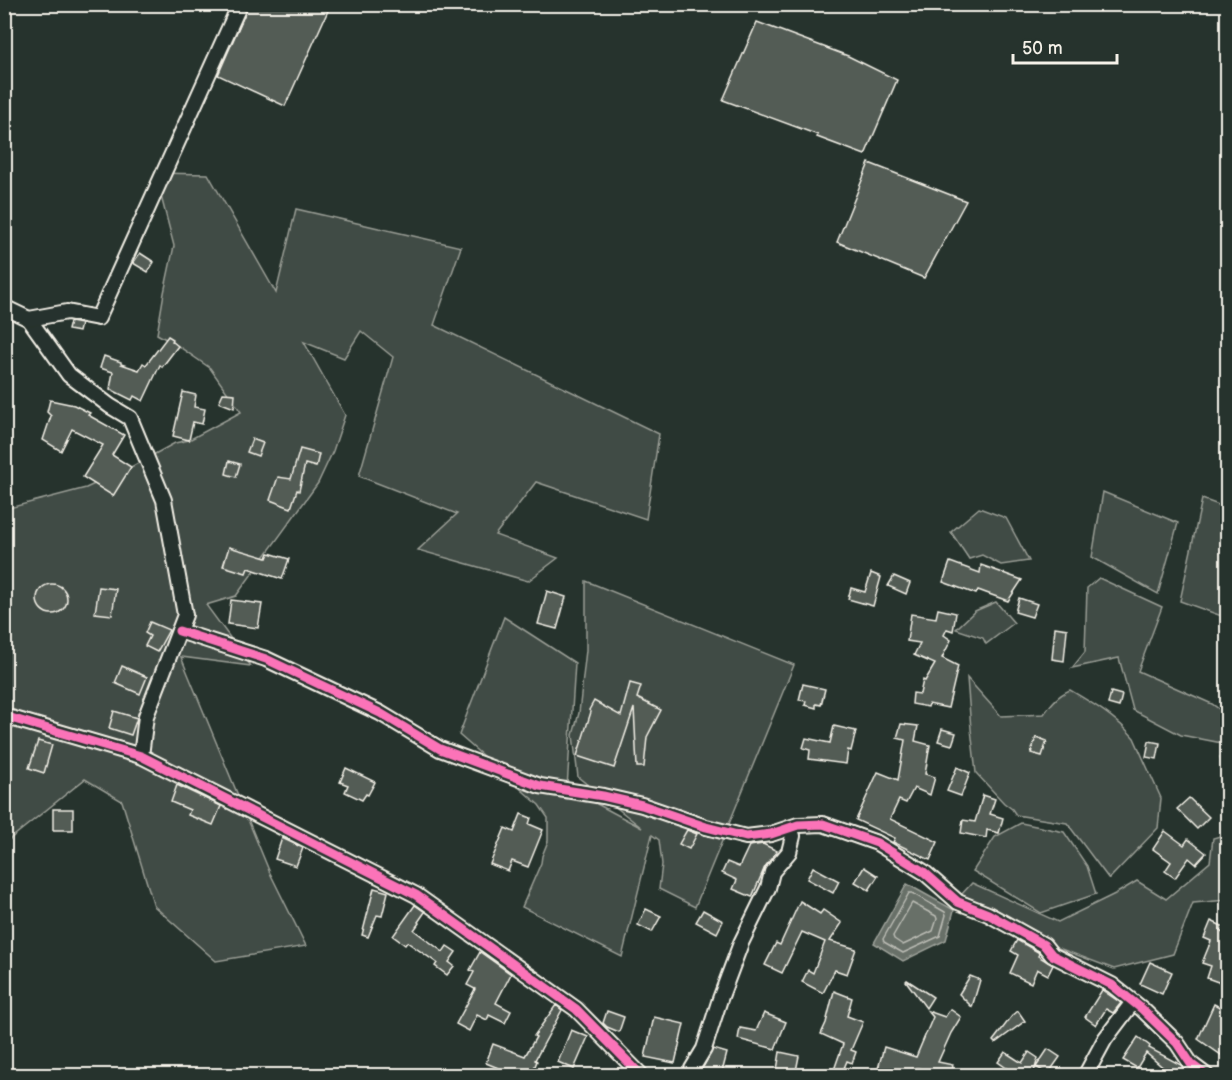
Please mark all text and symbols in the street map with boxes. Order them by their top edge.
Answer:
scale bar [1013,27,1116,65]
text: 50 m [1022,38,1063,59]

